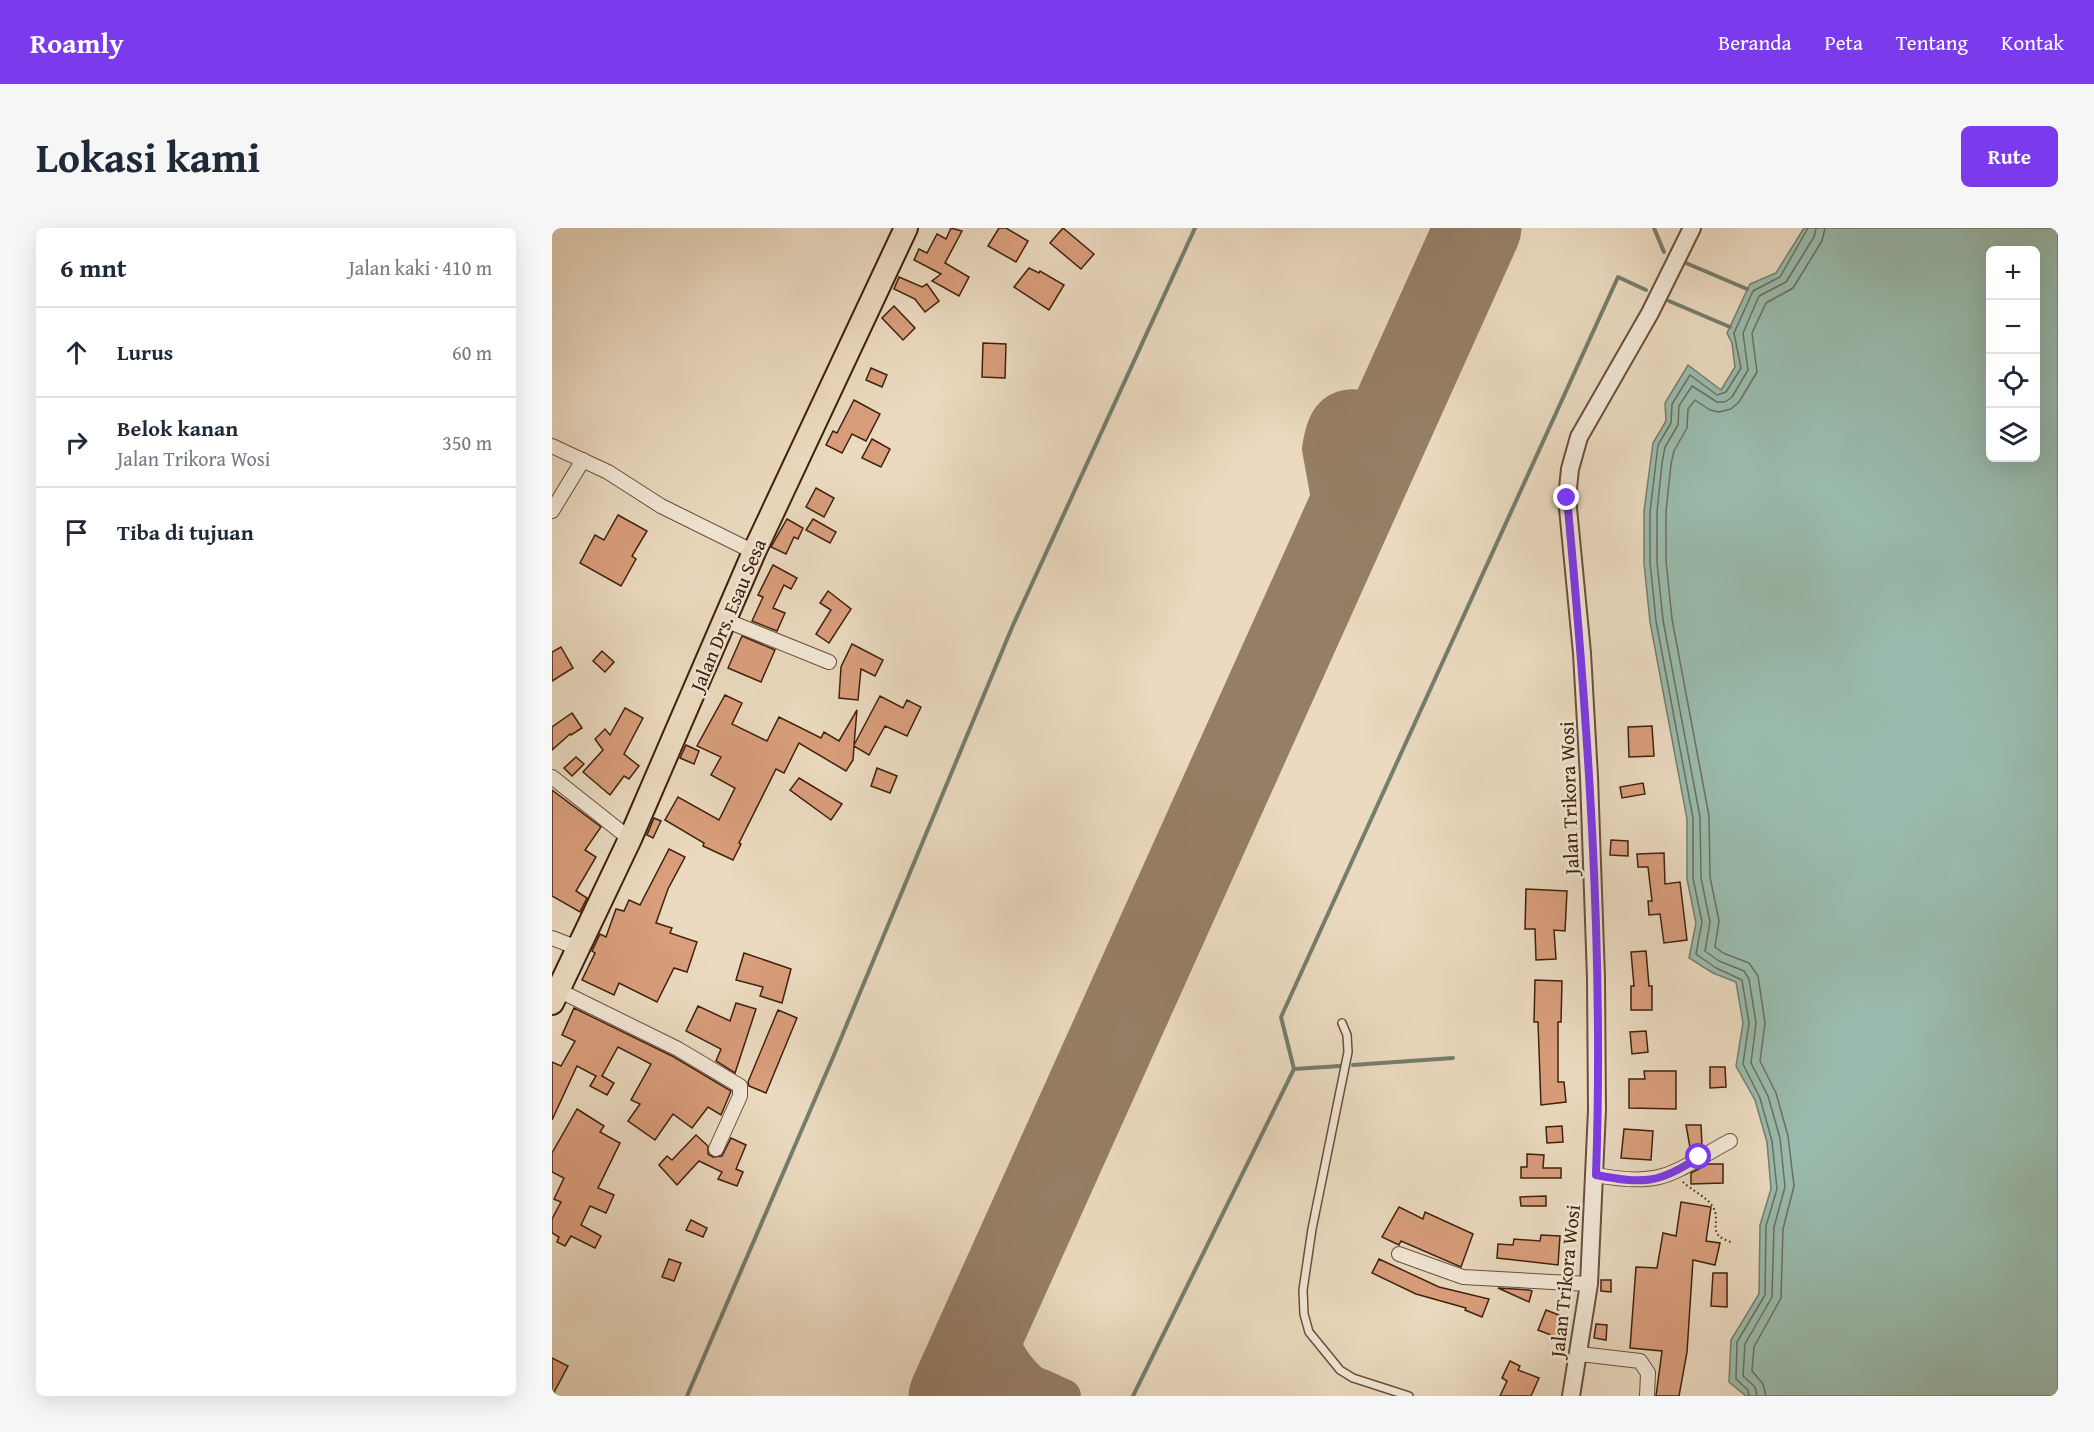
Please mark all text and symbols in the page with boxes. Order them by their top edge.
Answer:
text: Roamly [30,22,124,63]
text: Beranda [1718,27,1791,58]
text: Peta [1824,27,1863,58]
text: Tentang [1896,27,1968,58]
text: Kontak [2001,27,2064,58]
text: Lokasi kami [36,126,260,187]
button: Rute [1961,126,2058,187]
map controls [1986,246,2040,462]
button: + [1986,246,2040,300]
text: 6 mnt [60,248,127,287]
text: Jalan kaki · 410 m [348,253,492,282]
button: − [1986,300,2040,354]
icon: ahead [60,336,93,369]
text: Lurus [117,336,173,368]
text: 60 m [452,338,492,367]
button: locate [1986,354,2040,408]
button: layers [1986,408,2040,462]
text: Belok kanan [117,412,238,444]
icon: right [60,426,93,459]
text: 350 m [442,428,492,457]
text: Jalan Trikora Wosi [117,444,270,473]
route end [1553,484,1579,510]
icon: arrive [60,516,93,549]
text: Tiba di tujuan [117,516,254,548]
street label: Jalan Drs. Esau Sesa [681,533,773,698]
street label: Jalan Trikora Wosi [1551,720,1586,878]
route start [1685,1143,1711,1169]
street label: Jalan Trikora Wosi [1542,1203,1587,1362]

